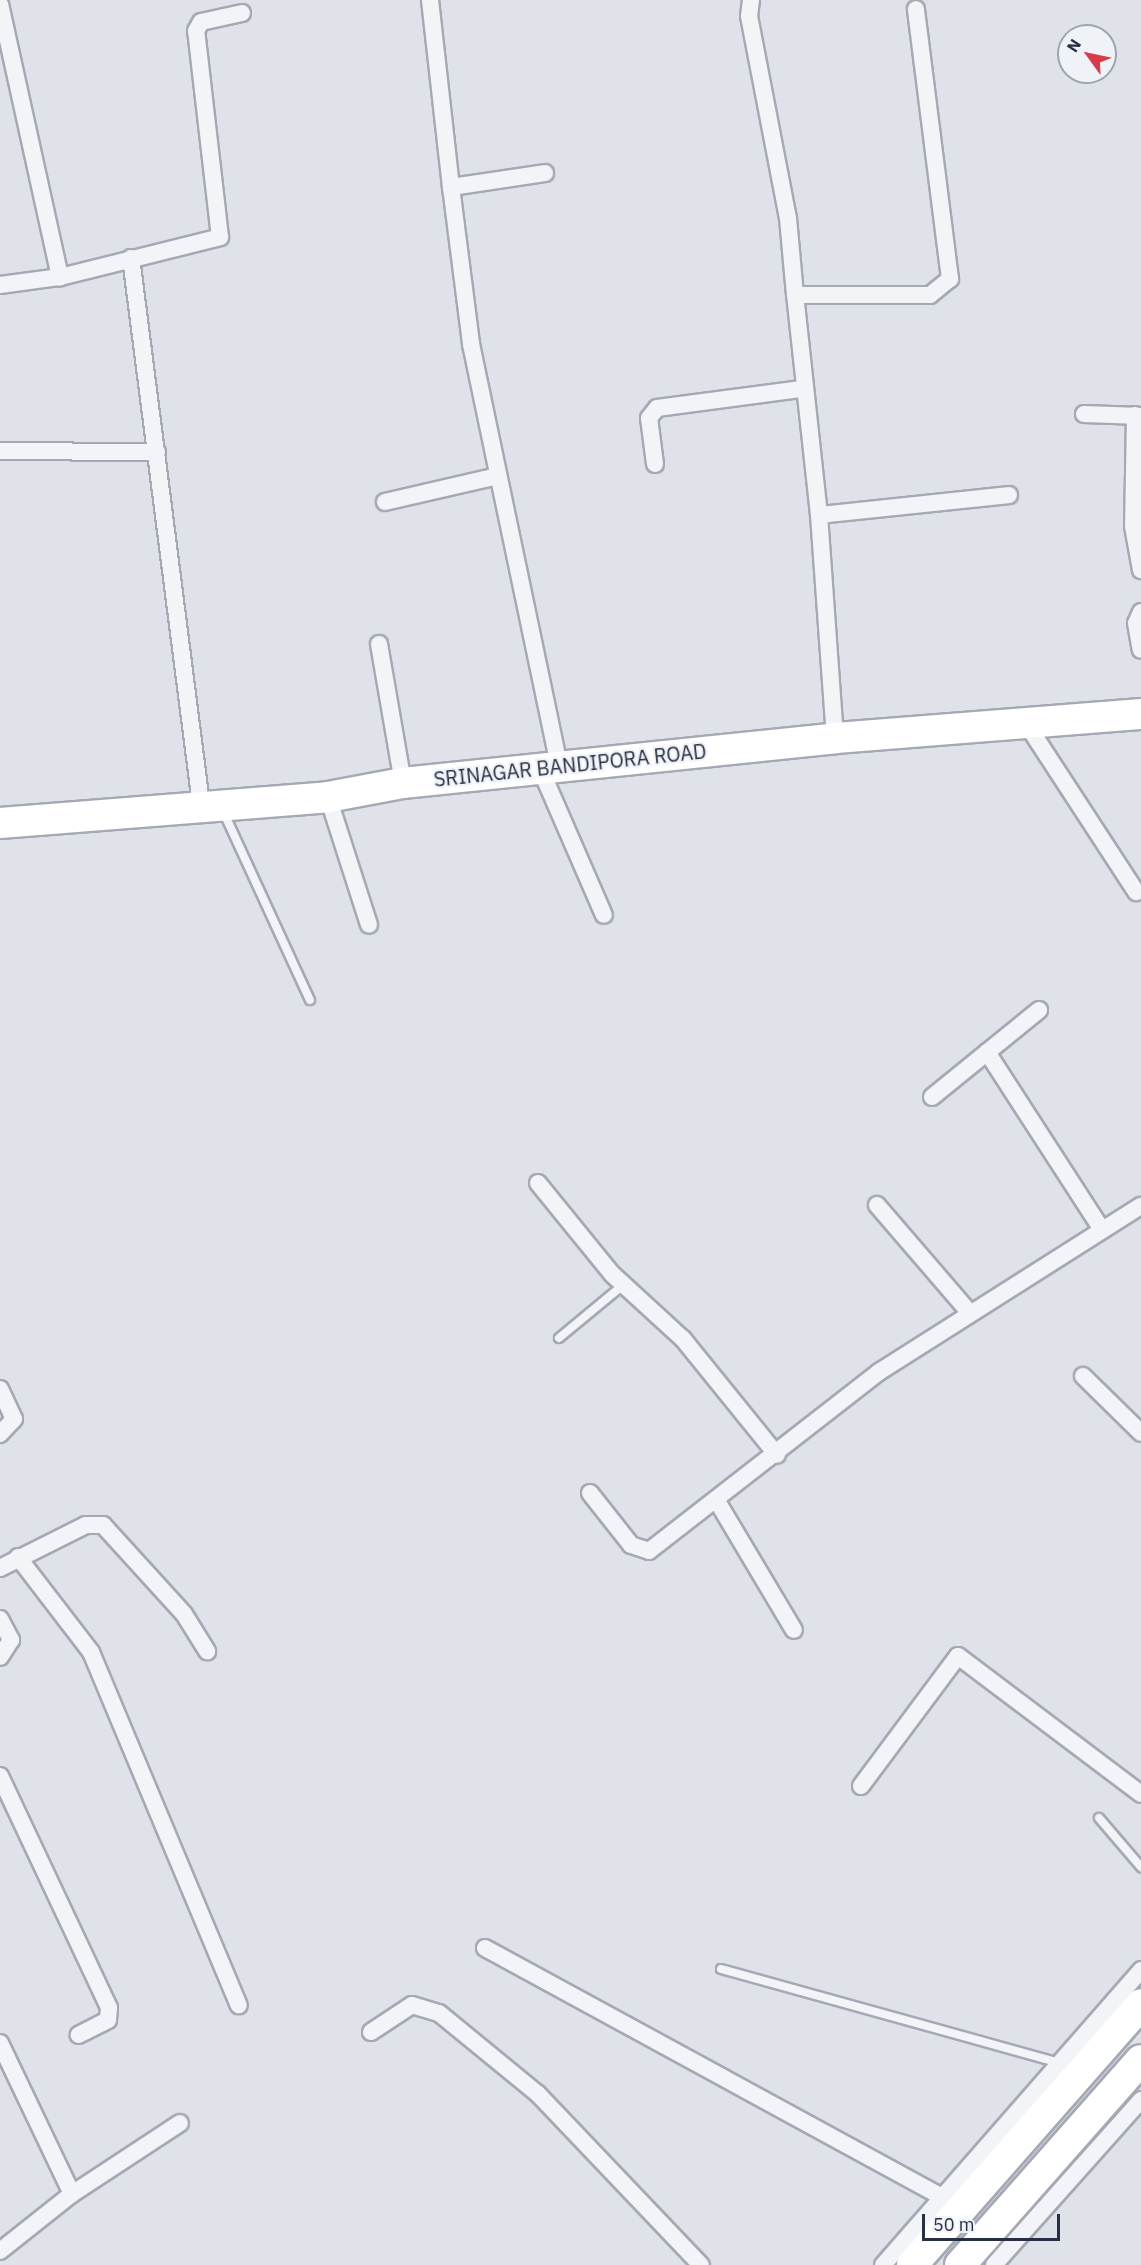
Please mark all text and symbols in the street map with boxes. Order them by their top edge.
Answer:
north arrow [1057,24,1117,84]
text: N [1062,35,1085,56]
street label: SRINAGAR BANDIPORA ROAD [433,739,707,791]
scale bar [925,2202,1063,2240]
text: 50 m [933,2213,975,2236]

